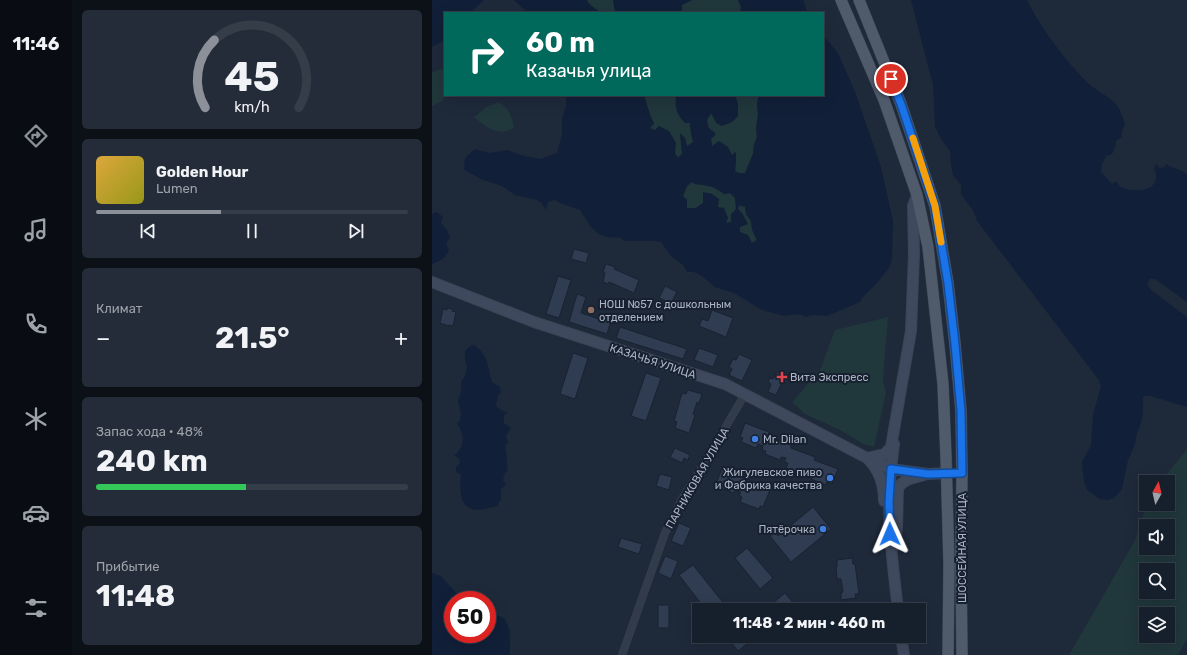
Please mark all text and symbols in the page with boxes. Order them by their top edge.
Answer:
text: 60 m [526,26,595,59]
icon: right [460,28,512,80]
text: 11:46 [12,33,60,55]
text: 45 [224,51,280,100]
text: Казачья улица [526,60,652,82]
pin [874,62,908,96]
icon: arrive [880,68,902,90]
text: km/h [234,98,270,115]
icon: directions [22,122,50,150]
text: Golden Hour [156,163,248,181]
text: Lumen [156,181,198,196]
icon: music [22,216,50,244]
icon: previous [137,220,159,242]
icon: pause [241,220,263,242]
icon: next [345,220,367,242]
place label: НОШ №57 с дошкольным отделением [599,298,731,324]
text: Климат [96,301,142,316]
marker: НОШ №57 с дошкольным отделением [586,305,596,315]
icon: phone [22,310,50,338]
text: 21.5° [215,320,290,356]
text: − [96,325,110,352]
text: + [394,325,408,352]
street label: КАЗАЧЬЯ УЛИЦА [608,341,698,382]
place label: Вита Экспресс [790,371,869,384]
marker: Вита Экспресс [777,372,787,382]
icon: climate [22,405,50,433]
text: Запас хода · 48% [96,424,203,439]
street label: ПАРНИКОВАЯ УЛИЦА [663,425,732,531]
place label: Mr. Dilan [763,433,806,446]
marker: Mr. Dilan [750,434,760,444]
text: 240 km [96,443,208,479]
place label: Жигулевское пиво и Фабрика качества [715,466,822,492]
marker: Жигулевское пиво и Фабрика качества [825,473,835,483]
north arrow [1139,475,1175,511]
map controls [1139,475,1175,643]
street label: ШОССЕЙНАЯ УЛИЦА [956,492,969,603]
icon: car [22,499,50,527]
position arrow [869,513,911,555]
button: sound [1139,519,1175,555]
place label: Пятёрочка [758,523,815,536]
marker: Пятёрочка [818,524,828,534]
text: Прибытие [96,559,160,574]
button: search [1139,563,1175,599]
text: 11:48 [96,578,175,614]
speed limit sign: 50 [444,591,496,643]
icon: filters [22,594,50,622]
button: layers [1139,607,1175,643]
text: 11:48 · 2 мин · 460 m [733,614,885,632]

